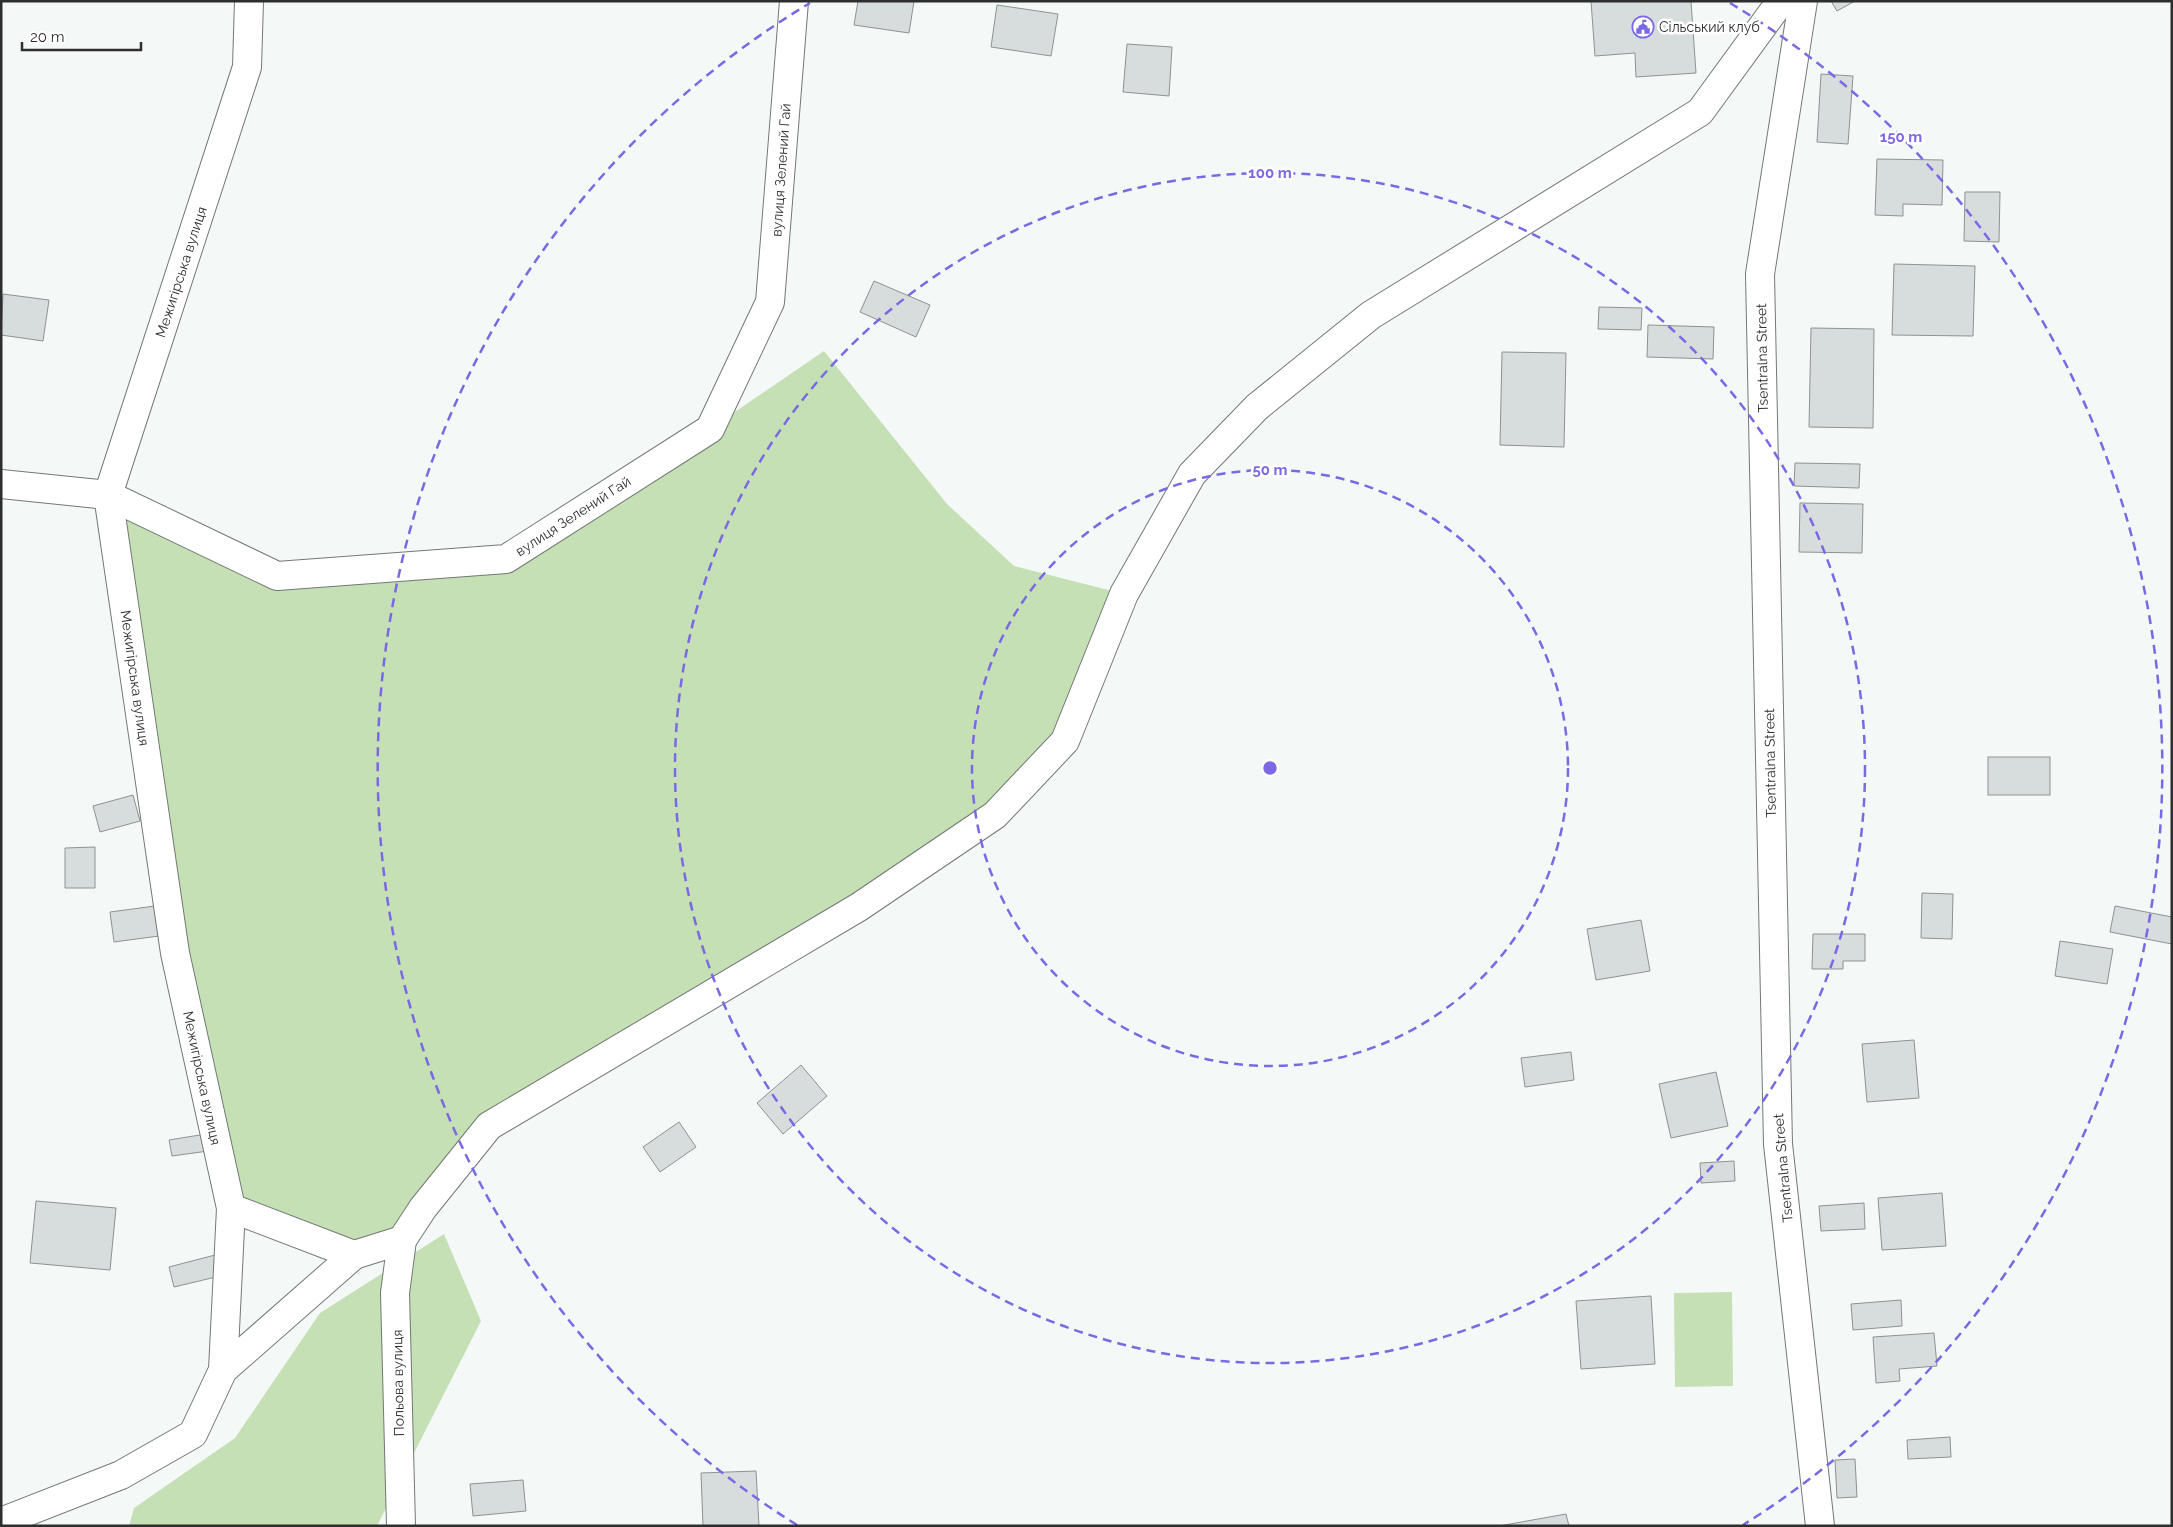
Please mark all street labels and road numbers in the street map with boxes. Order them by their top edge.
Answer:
street label: вулиця Зелений Гай [768,103,794,237]
street label: Межигірська вулиця [152,204,210,340]
street label: Tsentralna Street [1753,303,1771,413]
street label: вулиця Зелений Гай [513,473,633,559]
street label: Межигірська вулиця [118,609,152,747]
street label: Tsentralna Street [1761,708,1779,818]
street label: Межигірська вулиця [180,1009,224,1147]
street label: Tsentralna Street [1770,1113,1796,1223]
street label: Польова вулиця [389,1329,407,1437]

